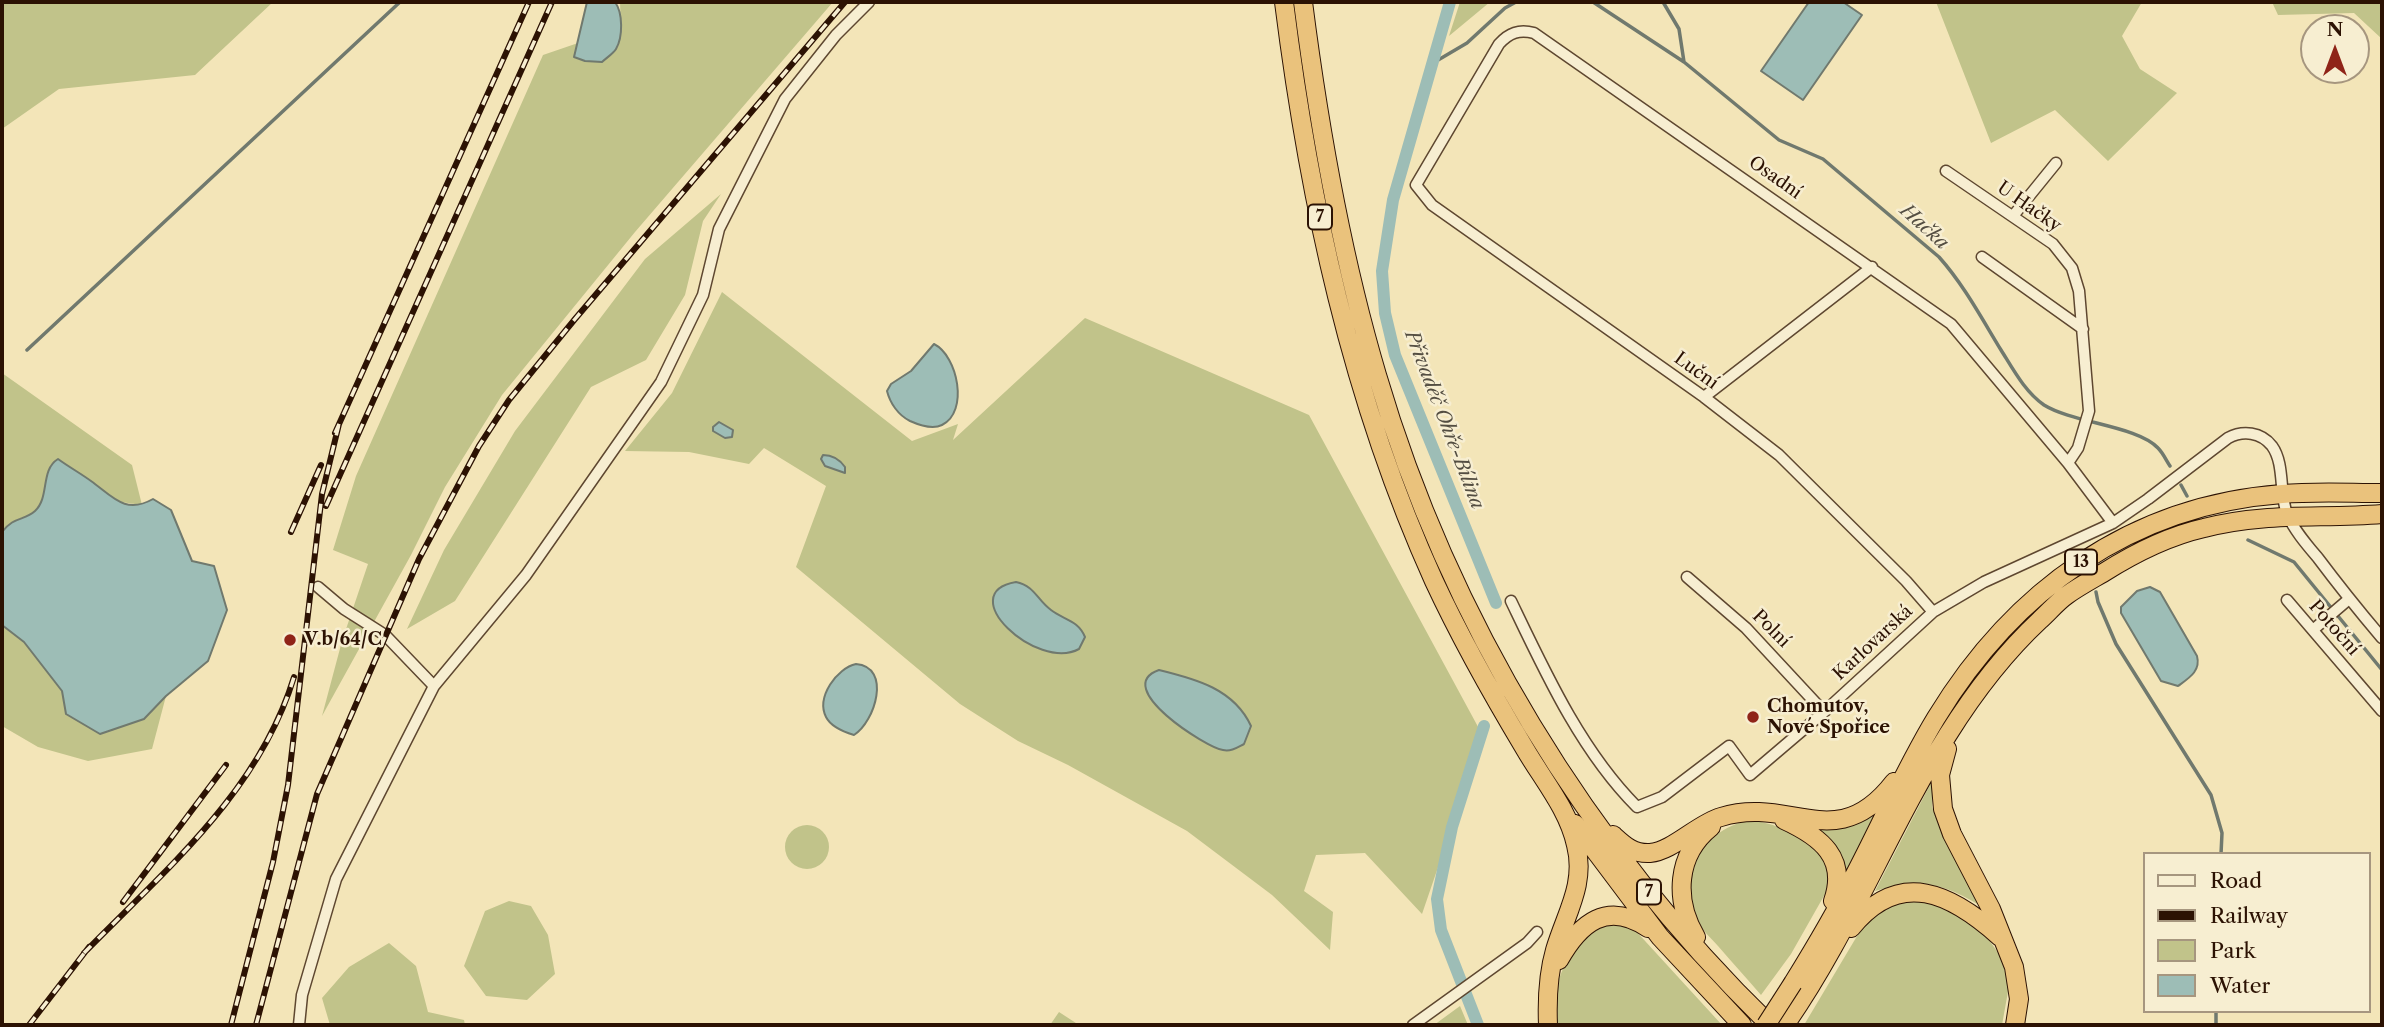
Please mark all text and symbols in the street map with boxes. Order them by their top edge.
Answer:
north arrow [2300,14,2370,84]
text: N [2327,18,2343,41]
street label: Osadní [1744,152,1806,204]
street label: U Hačky [1993,177,2065,237]
water label: Hačka [1895,199,1953,255]
road number: 7 [1308,204,1332,230]
water label: Přivaděč Ohře-Bílina [1399,328,1489,512]
street label: Luční [1670,348,1722,394]
road number: 13 [2065,550,2097,575]
street label: Potoční [2304,596,2364,660]
street label: Karlovarská [1829,601,1917,685]
street label: Polní [1748,606,1794,652]
place label: V.b/64/C [304,629,382,651]
marker: V.b/64/C [282,632,298,648]
place label: Chomutov, Nové Spořice [1767,696,1890,738]
marker: Chomutov, Nové Spořice [1745,709,1761,725]
legend [2142,852,2370,1013]
text: Road [2210,868,2262,893]
road number: 7 [1637,880,1661,904]
text: Railway [2210,903,2288,928]
text: Park [2210,938,2256,963]
text: Water [2210,973,2270,998]

